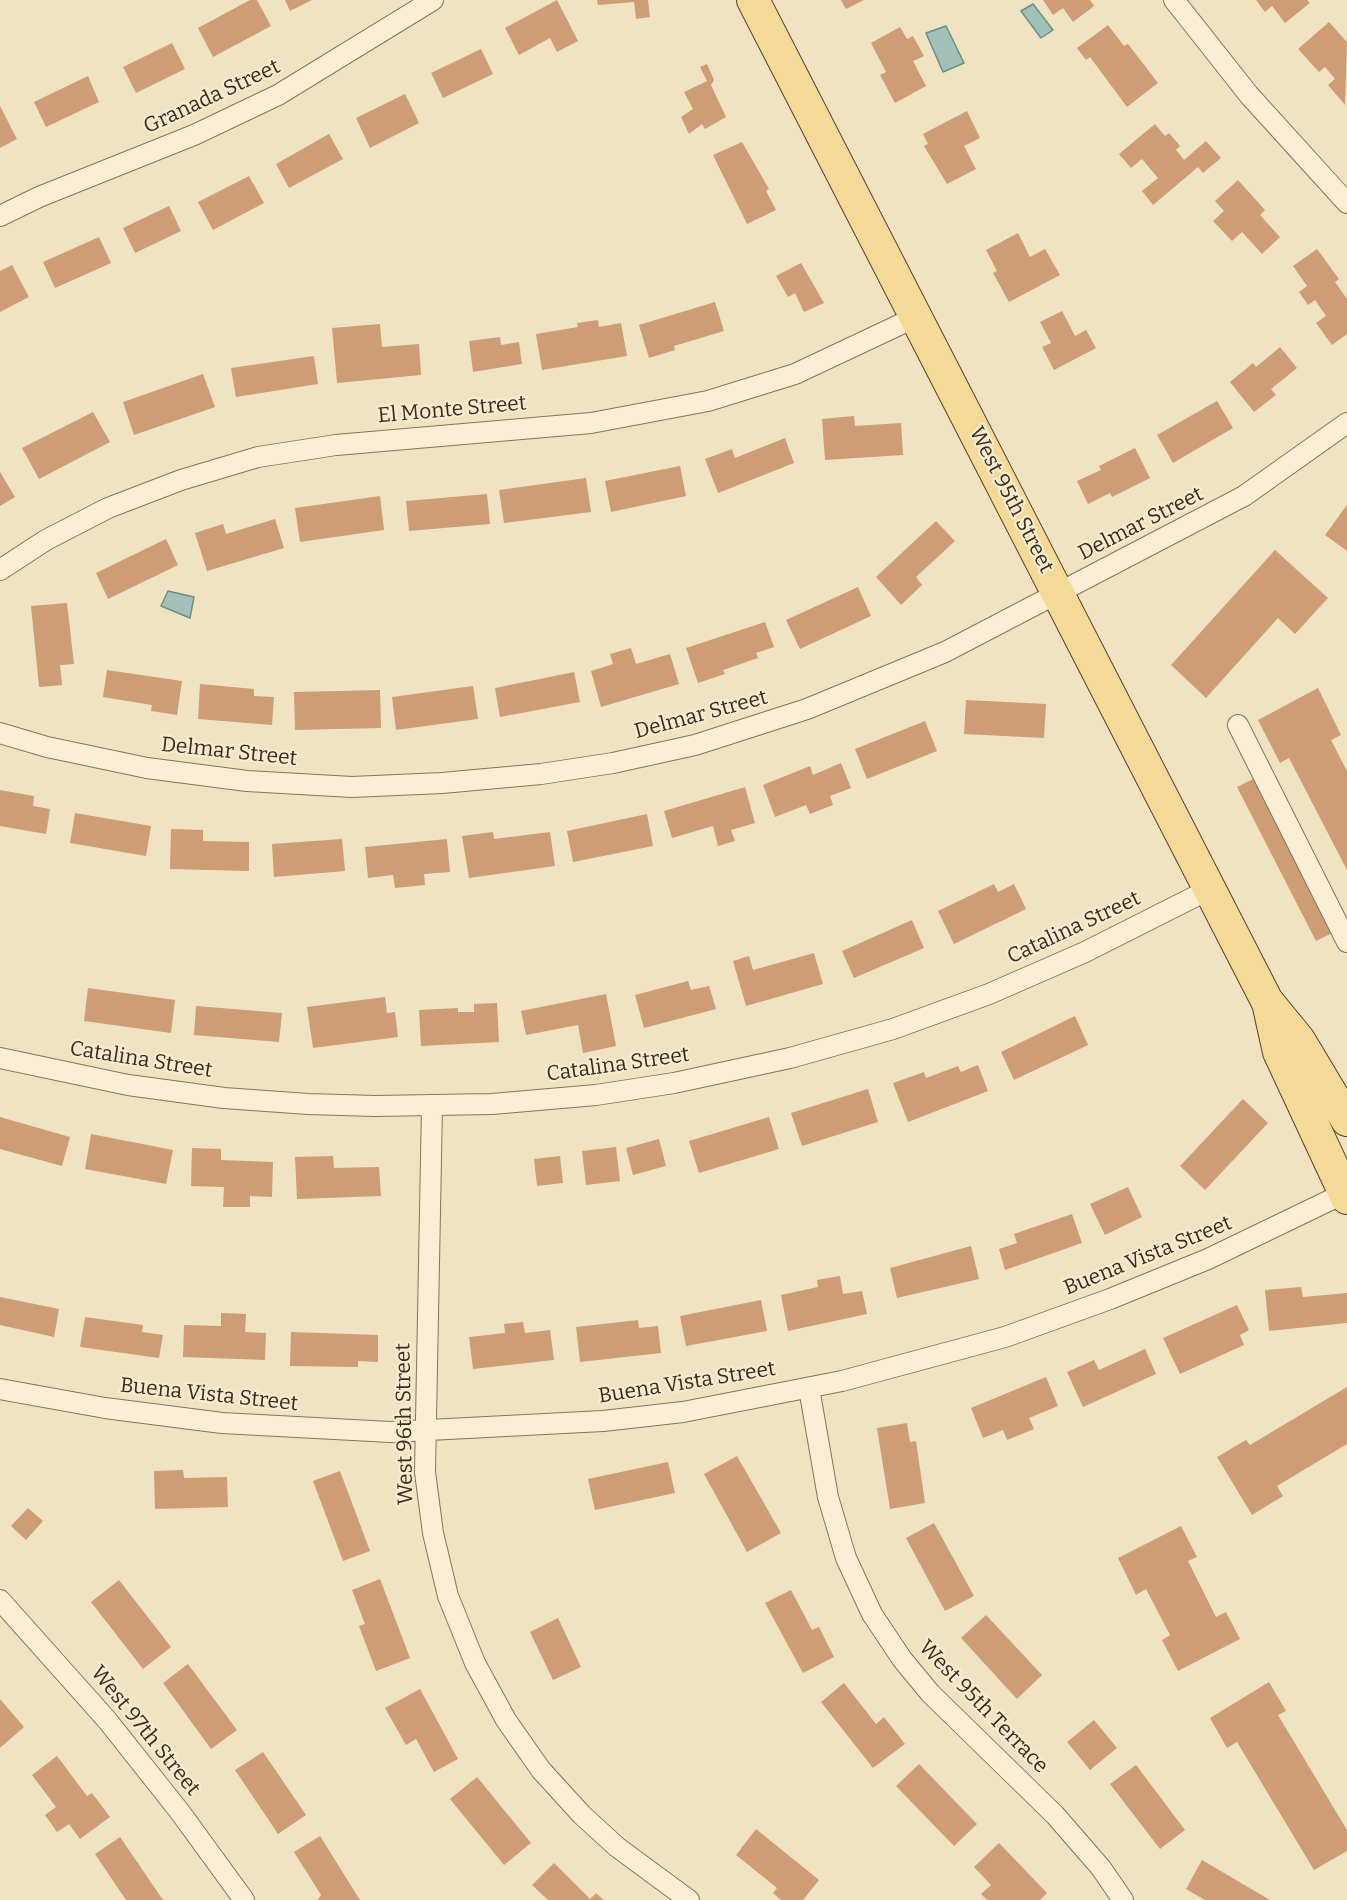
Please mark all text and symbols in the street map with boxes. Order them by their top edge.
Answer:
street label: Granada Street [140,54,284,140]
street label: El Monte Street [377,391,527,429]
street label: West 95th Street [963,423,1059,577]
street label: Delmar Street [1074,482,1208,566]
street label: Delmar Street [632,685,770,745]
street label: Delmar Street [160,732,298,772]
street label: Catalina Street [1003,886,1145,970]
street label: Catalina Street [68,1036,214,1084]
street label: Catalina Street [545,1042,691,1088]
street label: Buena Vista Street [1060,1211,1236,1301]
street label: West 96th Street [391,1343,419,1505]
street label: Buena Vista Street [597,1357,777,1409]
street label: Buena Vista Street [119,1373,299,1417]
street label: West 95th Terrace [913,1635,1053,1779]
street label: West 97th Street [85,1661,205,1801]

